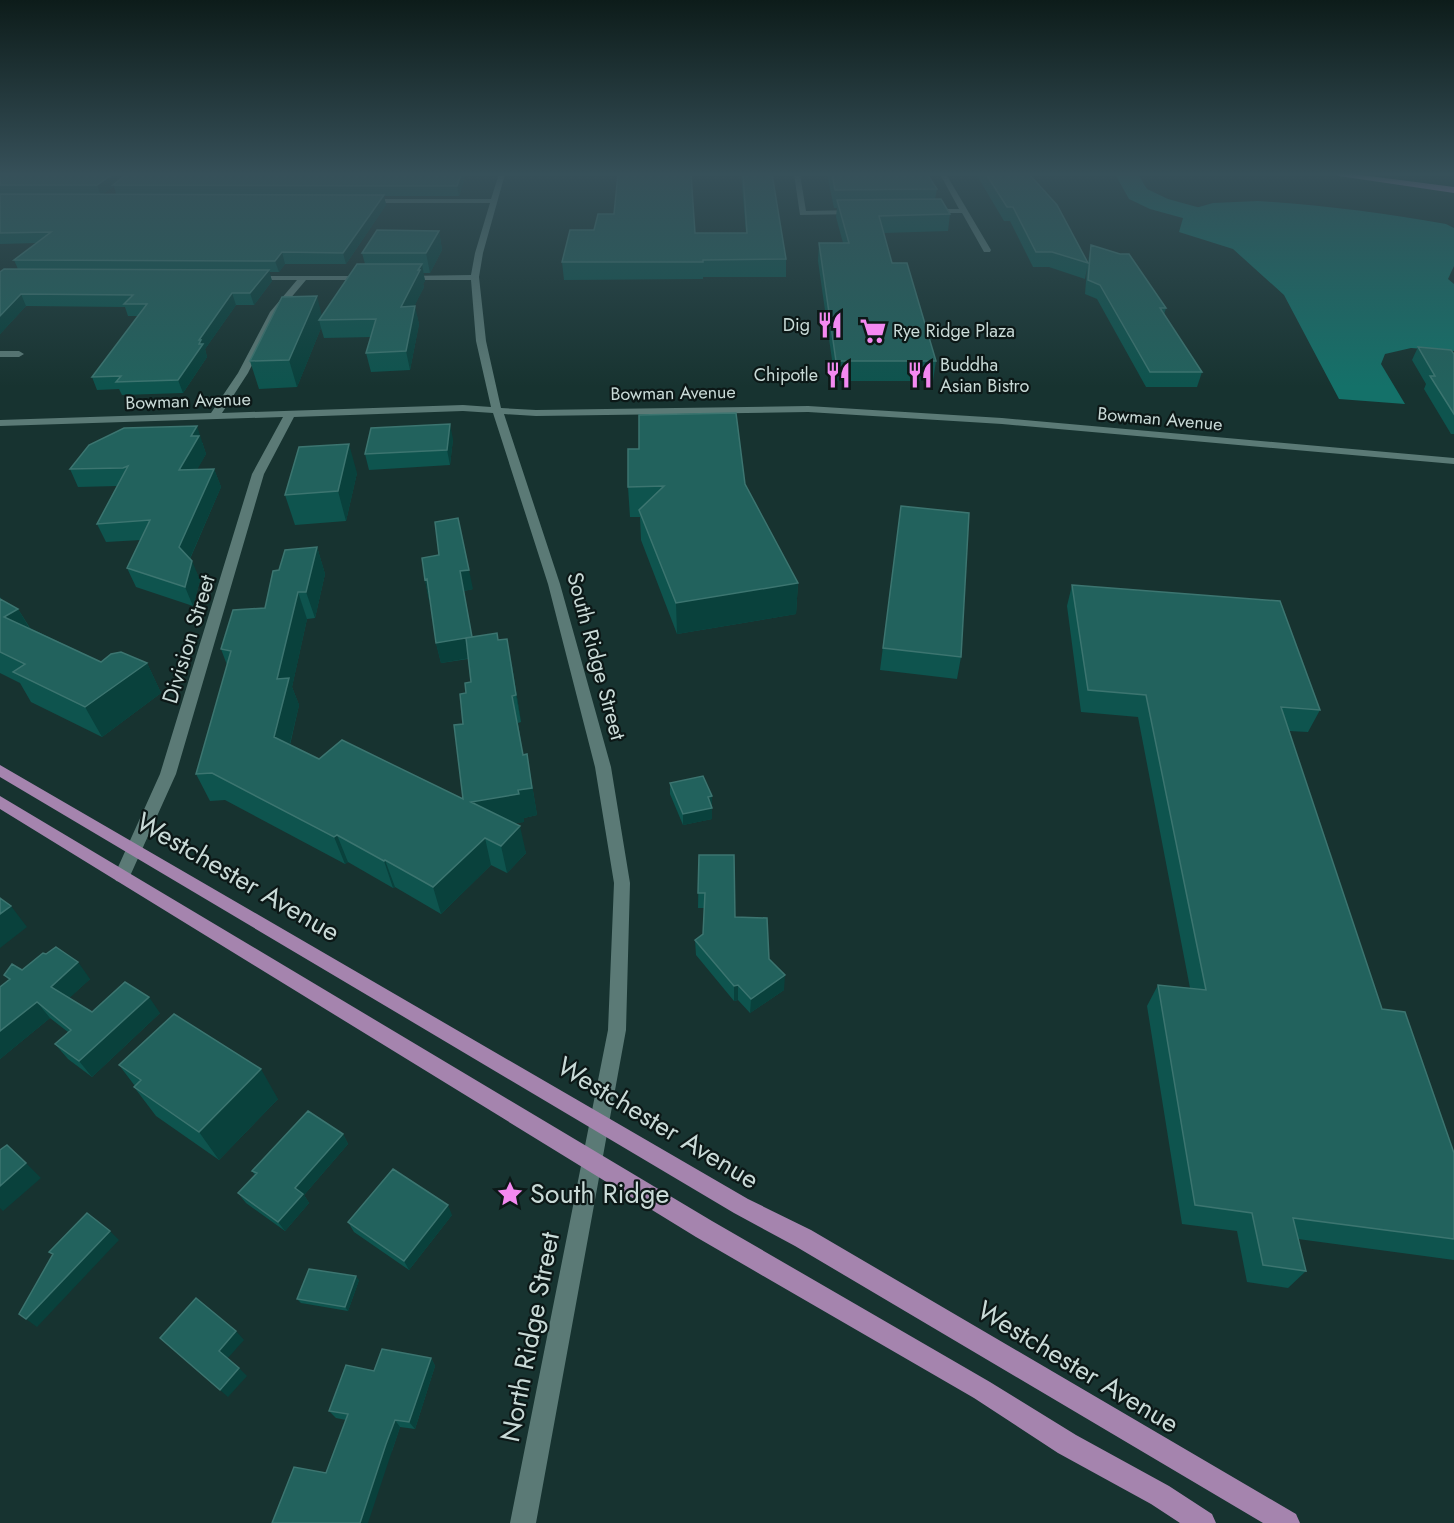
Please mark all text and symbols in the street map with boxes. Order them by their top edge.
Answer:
restaurant icon: Dig [815,310,845,340]
place label: Dig [783,312,810,338]
supermarket icon: Rye Ridge Plaza [858,316,888,346]
place label: Rye Ridge Plaza [893,318,1015,344]
place label: Buddha Asian Bistro [940,352,1030,399]
restaurant icon: Chipotle [823,360,853,390]
restaurant icon: Buddha Asian Bistro [905,360,935,390]
place label: Chipotle [754,362,818,388]
street label: Bowman Avenue [610,379,736,407]
street label: Bowman Avenue [125,386,251,416]
street label: Bowman Avenue [1096,401,1224,437]
street label: South Ridge Street [559,569,635,744]
street label: Division Street [153,570,223,707]
street label: Westchester Avenue [129,802,347,951]
street label: Westchester Avenue [550,1047,767,1198]
place label: South Ridge [530,1174,669,1213]
place icon: South Ridge [495,1179,525,1209]
street label: North Ridge Street [490,1228,569,1445]
street label: Westchester Avenue [970,1291,1187,1442]

